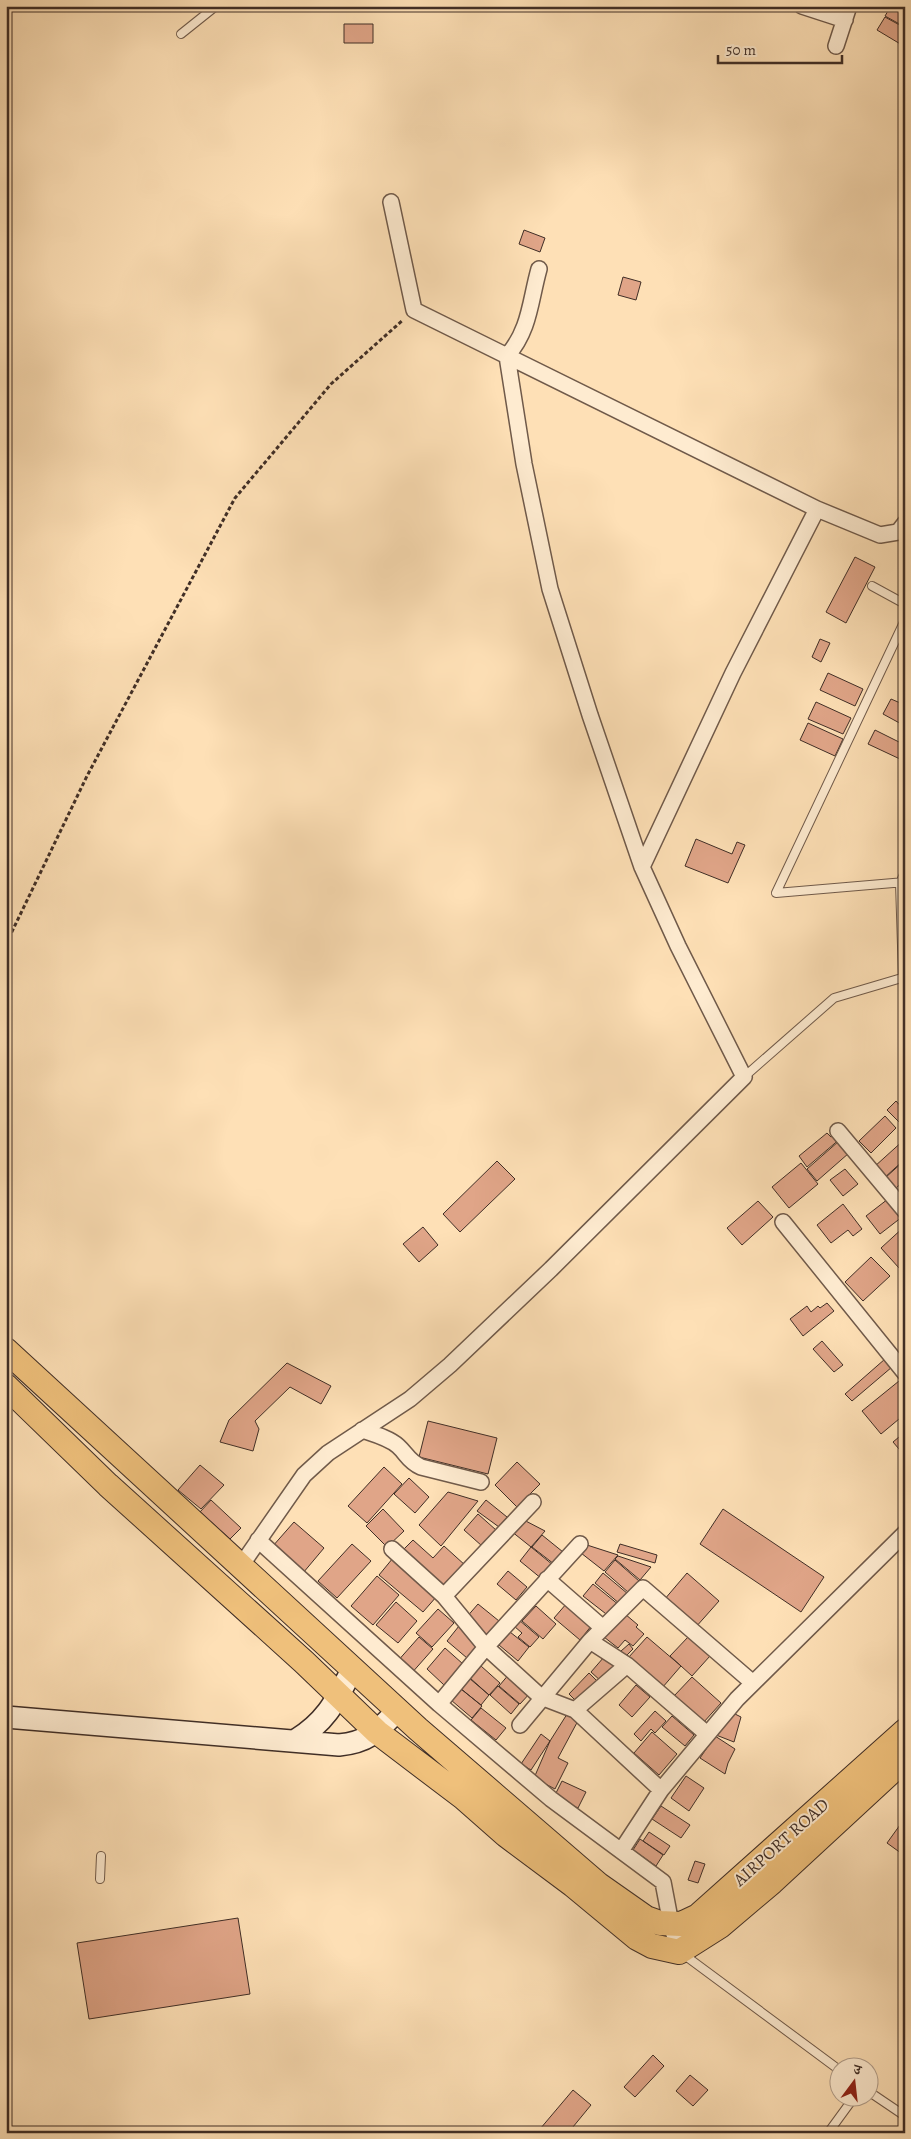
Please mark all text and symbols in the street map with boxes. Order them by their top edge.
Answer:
scale bar [718,32,842,64]
text: 50 m [726,40,756,60]
street label: AIRPORT ROAD [727,1793,834,1892]
north arrow [828,2056,878,2106]
text: उ [850,2060,864,2080]

